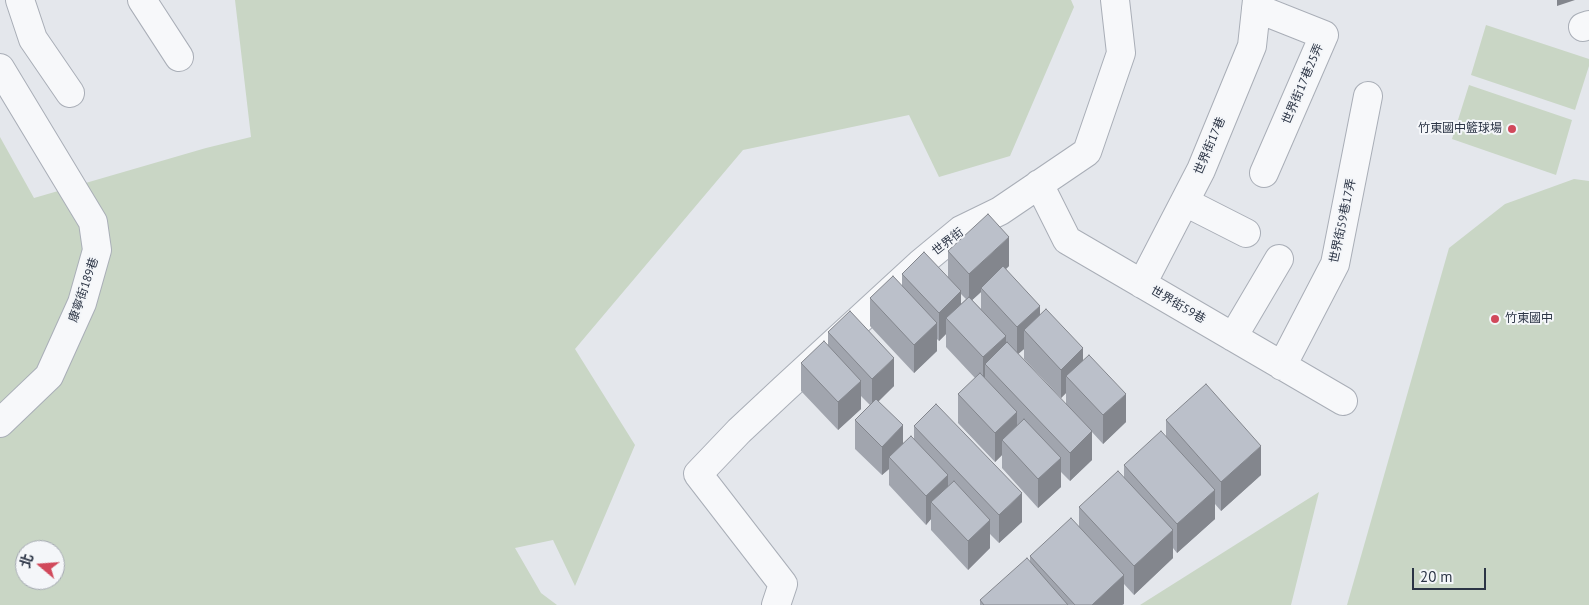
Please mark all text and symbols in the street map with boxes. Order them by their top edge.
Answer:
street label: 世界街17巷25弄 [1280,42,1326,126]
street label: 世界街17巷 [1191,115,1229,177]
place label: 竹東國中籃球場 [1418,122,1502,136]
marker: 竹東國中籃球場 [1506,123,1518,135]
street label: 世界街59巷17弄 [1327,177,1359,265]
street label: 世界街 [929,225,967,259]
street label: 康寧街189巷 [66,256,102,324]
street label: 世界街59巷 [1148,283,1208,327]
place label: 竹東國中 [1505,312,1553,326]
marker: 竹東國中 [1489,313,1501,325]
north arrow [15,540,65,590]
text: 北 [16,551,37,570]
scale bar [1414,558,1488,590]
text: 20 m [1420,567,1453,586]

